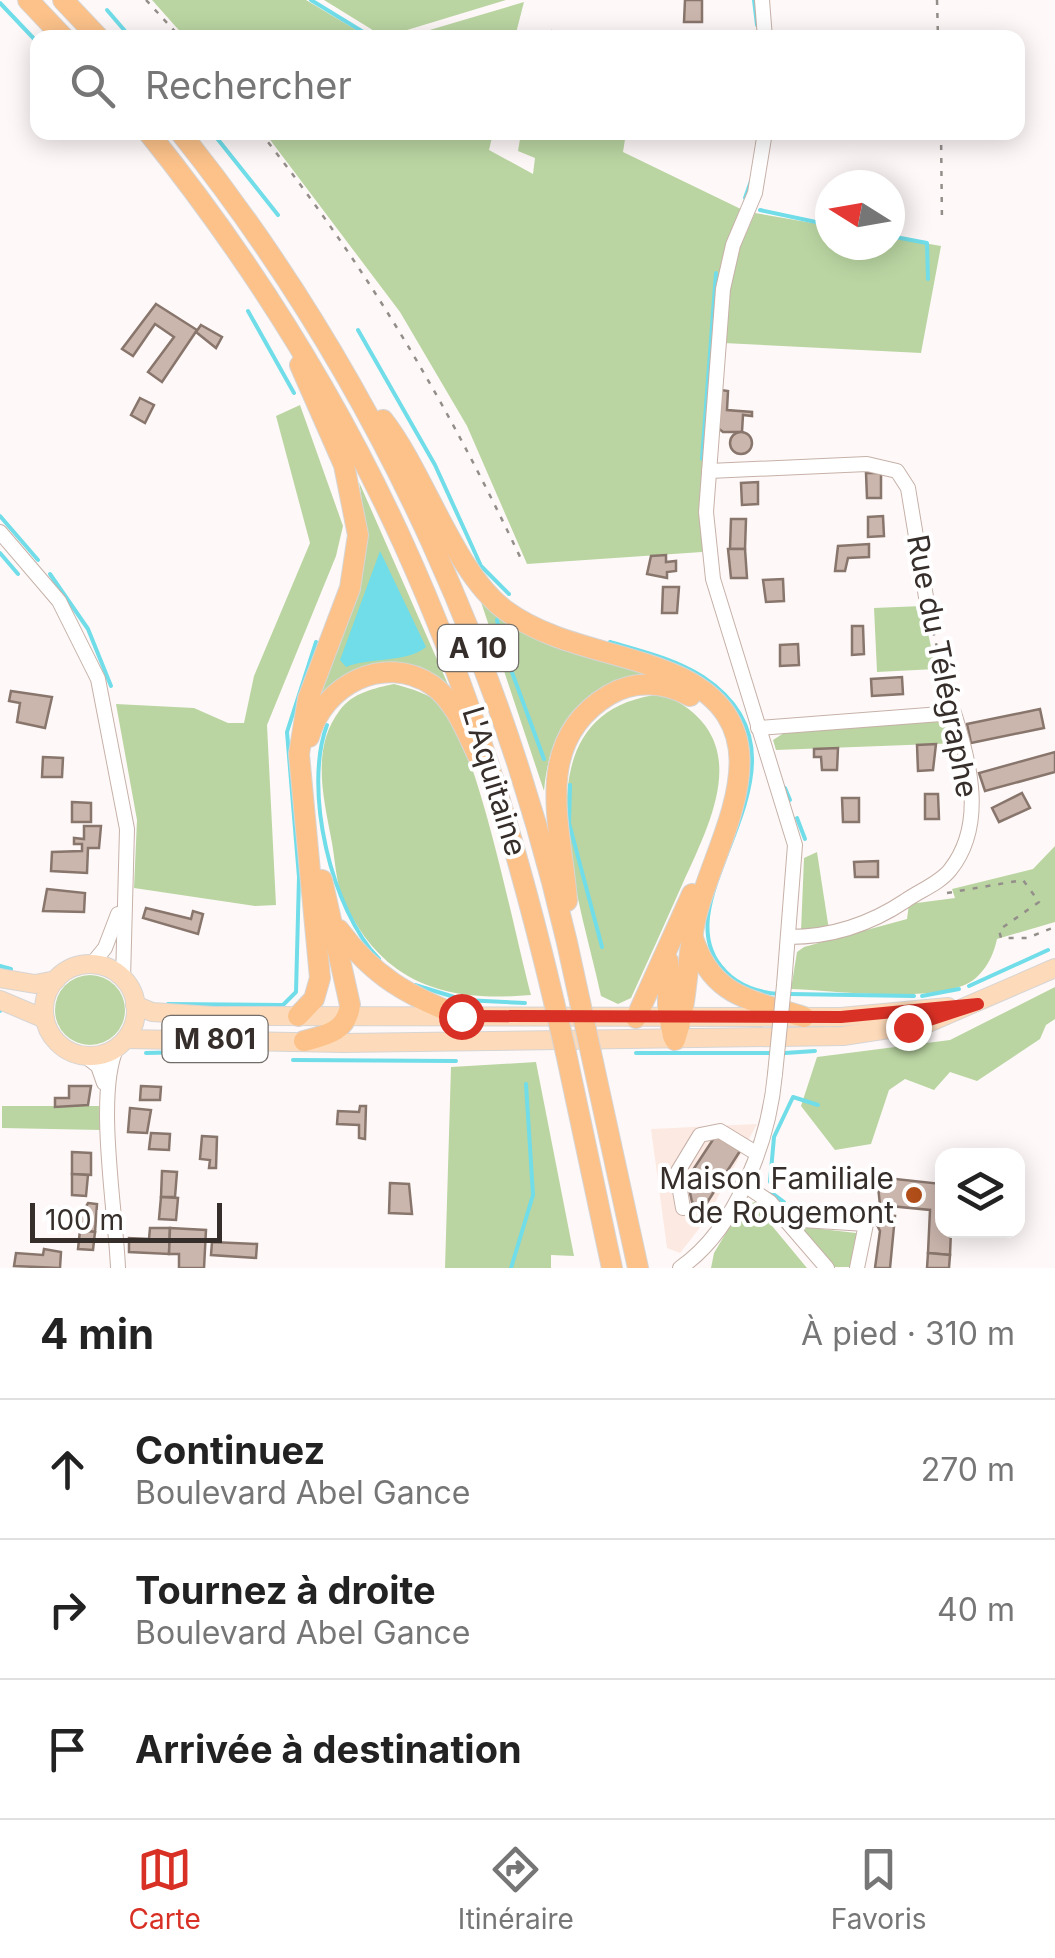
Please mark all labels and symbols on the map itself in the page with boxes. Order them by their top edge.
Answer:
north arrow [815,170,905,260]
street label: Rue du Télégraphe [900,532,986,800]
road number: A 10 [438,625,518,671]
street label: L'Aquitaine [455,702,535,860]
route start [439,994,485,1040]
route end [886,1005,932,1051]
road number: M 801 [162,1016,268,1062]
place label: Maison Familiale de Rougemont [659,1160,894,1230]
marker: Maison Familiale de Rougemont [903,1184,925,1206]
scale bar [30,1198,222,1242]

